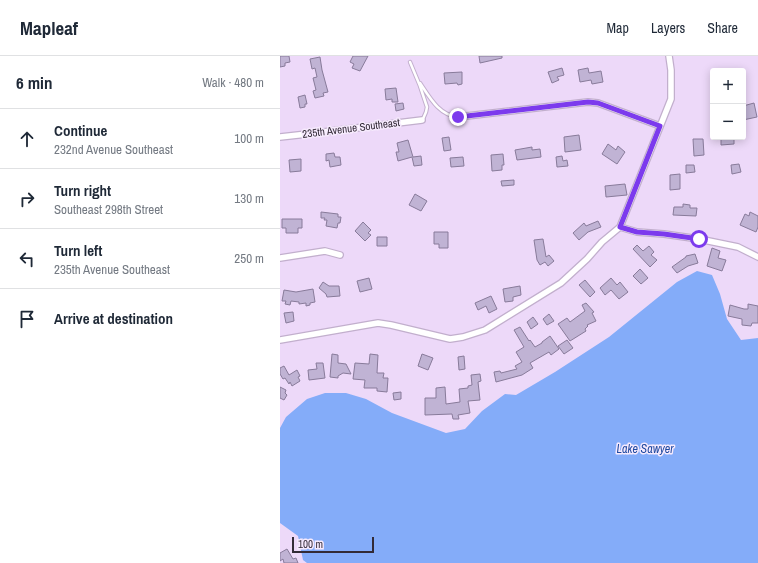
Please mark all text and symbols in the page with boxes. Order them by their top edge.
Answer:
text: Mapleaf [20,15,78,41]
text: Map [607,19,629,37]
text: Layers [651,19,685,37]
text: Share [707,19,738,37]
map controls [710,68,746,140]
button: + [710,68,746,104]
text: 6 min [16,71,52,94]
text: Walk · 480 m [202,74,264,91]
button: − [710,104,746,140]
route end [449,108,467,126]
street label: 235th Avenue Southeast [301,115,401,141]
text: Continue [54,120,107,141]
icon: ahead [16,128,38,150]
text: 100 m [234,130,264,147]
text: 232nd Avenue Southeast [54,141,173,158]
text: Turn right [54,180,111,201]
icon: right [16,188,38,210]
text: 130 m [234,190,264,207]
text: Southeast 298th Street [54,201,163,218]
route start [690,230,708,248]
text: Turn left [54,240,102,261]
icon: left [16,248,38,270]
text: 250 m [234,250,264,267]
text: 235th Avenue Southeast [54,261,170,278]
icon: arrive [16,308,38,330]
text: Arrive at destination [54,308,173,329]
water label: Lake Sawyer [617,441,674,457]
scale bar [292,535,374,554]
text: 100 m [298,537,323,551]

